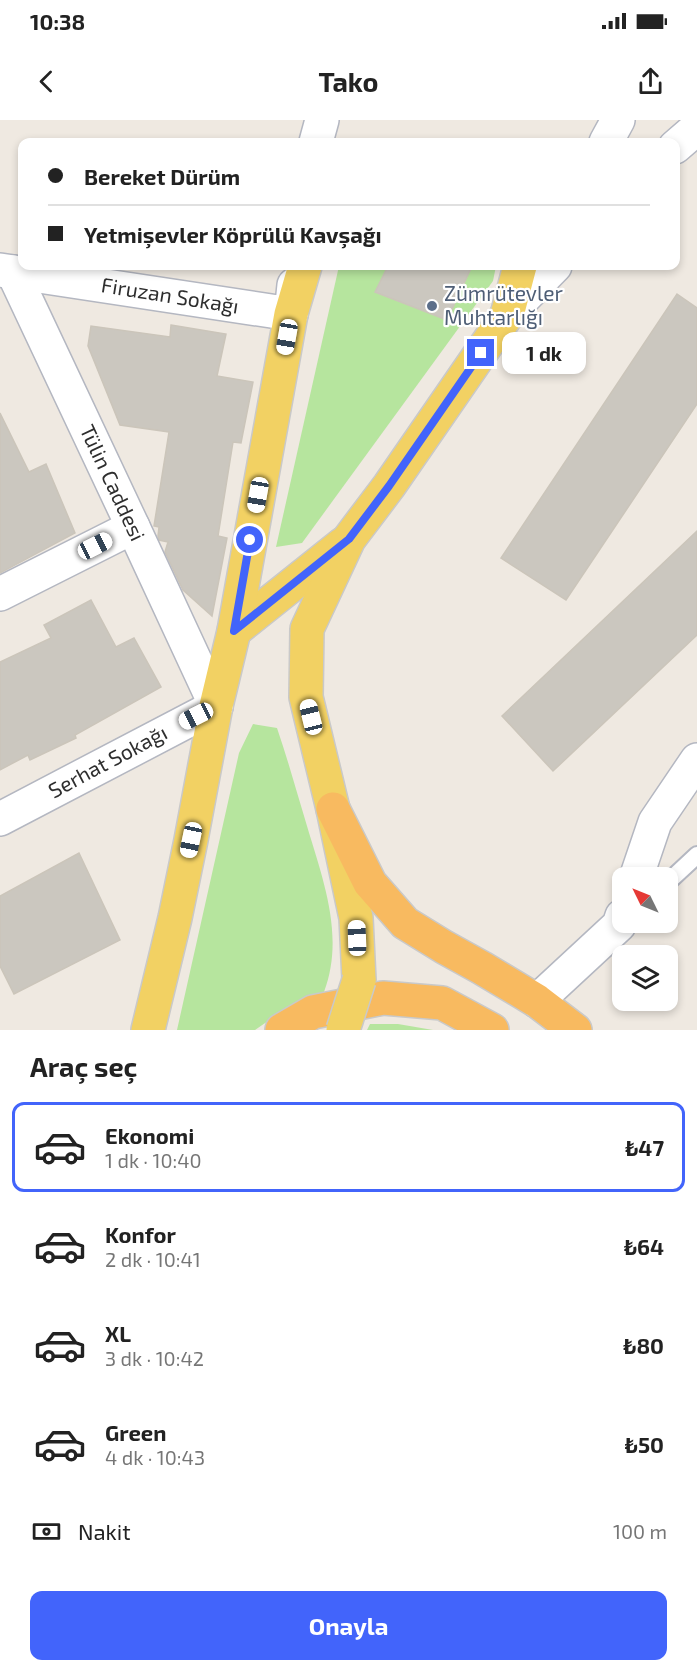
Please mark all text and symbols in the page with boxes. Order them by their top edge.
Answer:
text: 10:38 [30,8,85,34]
icon: back [30,65,63,98]
text: Tako [319,65,378,97]
icon: share [634,65,667,98]
text: Bereket Dürüm [84,163,240,189]
text: Yetmişevler Köprülü Kavşağı [84,221,382,247]
street label: Firuzan Sokağı [100,271,241,318]
place label: Zümrütevler Muhtarlığı [444,280,564,329]
marker: Zümrütevler Muhtarlığı [425,299,439,313]
car [275,318,299,356]
callout: 1 dk [502,332,586,374]
route end [467,339,494,366]
text: 1 dk [526,341,562,365]
street label: Tülin Caddesi [76,420,151,544]
car [246,476,270,514]
route start [236,526,263,553]
car [75,530,115,562]
car [298,697,324,737]
car [176,700,216,732]
street label: Serhat Sokağı [44,719,171,802]
car [178,821,204,859]
north arrow [612,867,678,933]
map controls [612,867,678,1011]
car [347,920,367,956]
button: layers [612,945,678,1011]
text: Araç seç [30,1050,137,1082]
icon: car [33,1120,87,1174]
text: Ekonomi [105,1122,194,1148]
text: ₺47 [625,1134,664,1160]
text: 1 dk · 10:40 [105,1148,202,1172]
icon: car [33,1219,87,1273]
text: Konfor [105,1221,176,1247]
text: ₺64 [624,1233,664,1259]
text: 2 dk · 10:41 [105,1247,201,1271]
icon: car [33,1318,87,1372]
text: XL [105,1320,131,1346]
text: ₺80 [623,1332,664,1358]
text: 3 dk · 10:42 [105,1346,204,1370]
icon: car [33,1417,87,1471]
text: Green [105,1419,167,1445]
text: ₺50 [625,1431,664,1457]
text: 4 dk · 10:43 [105,1445,205,1469]
icon: cash [30,1515,63,1548]
text: Nakit [78,1518,131,1544]
text: 100 m [613,1519,667,1543]
button: Onayla [30,1591,667,1660]

